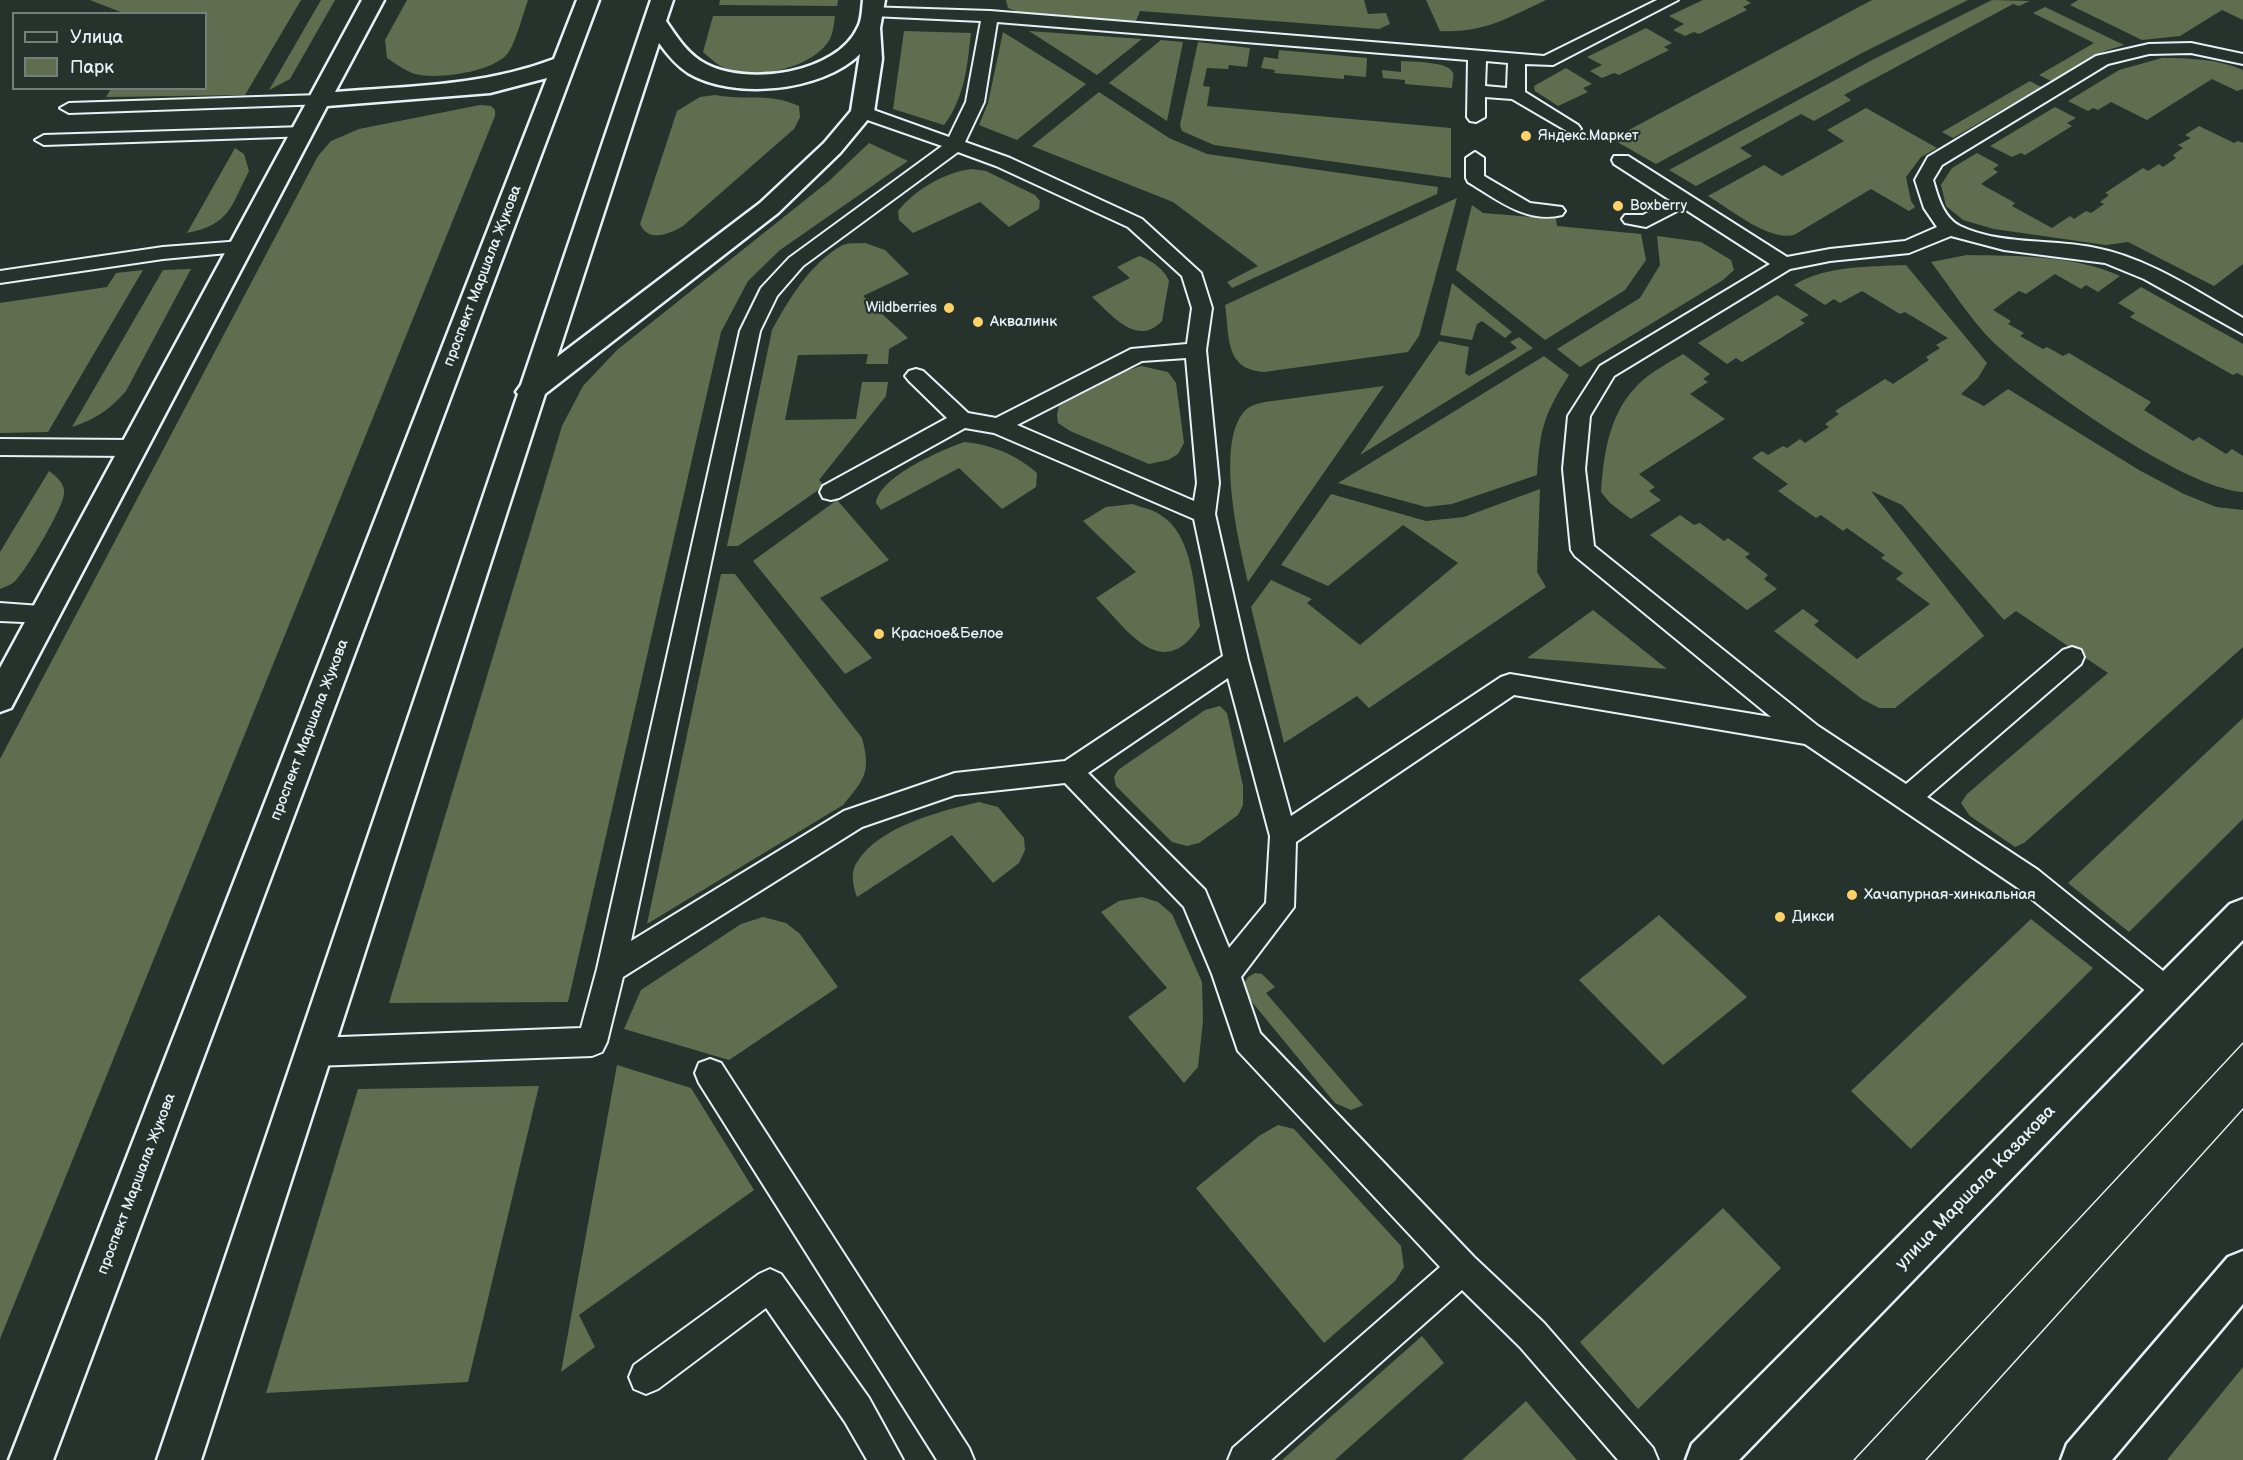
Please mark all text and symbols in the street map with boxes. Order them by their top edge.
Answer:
legend [12,12,207,90]
text: Улица [70,27,123,48]
text: Парк [70,57,114,78]
place label: Яндекс.Маркет [1538,128,1638,144]
marker: Яндекс.Маркет [1519,129,1533,143]
street label: проспект Маршала Жукова [440,183,526,369]
place label: Boxberry [1630,198,1687,214]
marker: Boxberry [1611,199,1625,213]
place label: Wildberries [866,300,937,316]
marker: Wildberries [942,301,956,315]
place label: Аквалинк [990,313,1057,331]
marker: Аквалинк [971,315,985,329]
place label: Красное&Белое [891,625,1003,643]
marker: Красное&Белое [872,627,886,641]
street label: проспект Маршала Жукова [267,637,353,823]
place label: Хачапурная-хинкальная [1864,886,2036,904]
marker: Хачапурная-хинкальная [1845,888,1859,902]
place label: Дикси [1792,908,1834,926]
marker: Дикси [1773,910,1787,924]
street label: проспект Маршала Жукова [94,1091,180,1277]
street label: улица Маршала Казакова [1891,1101,2061,1275]

